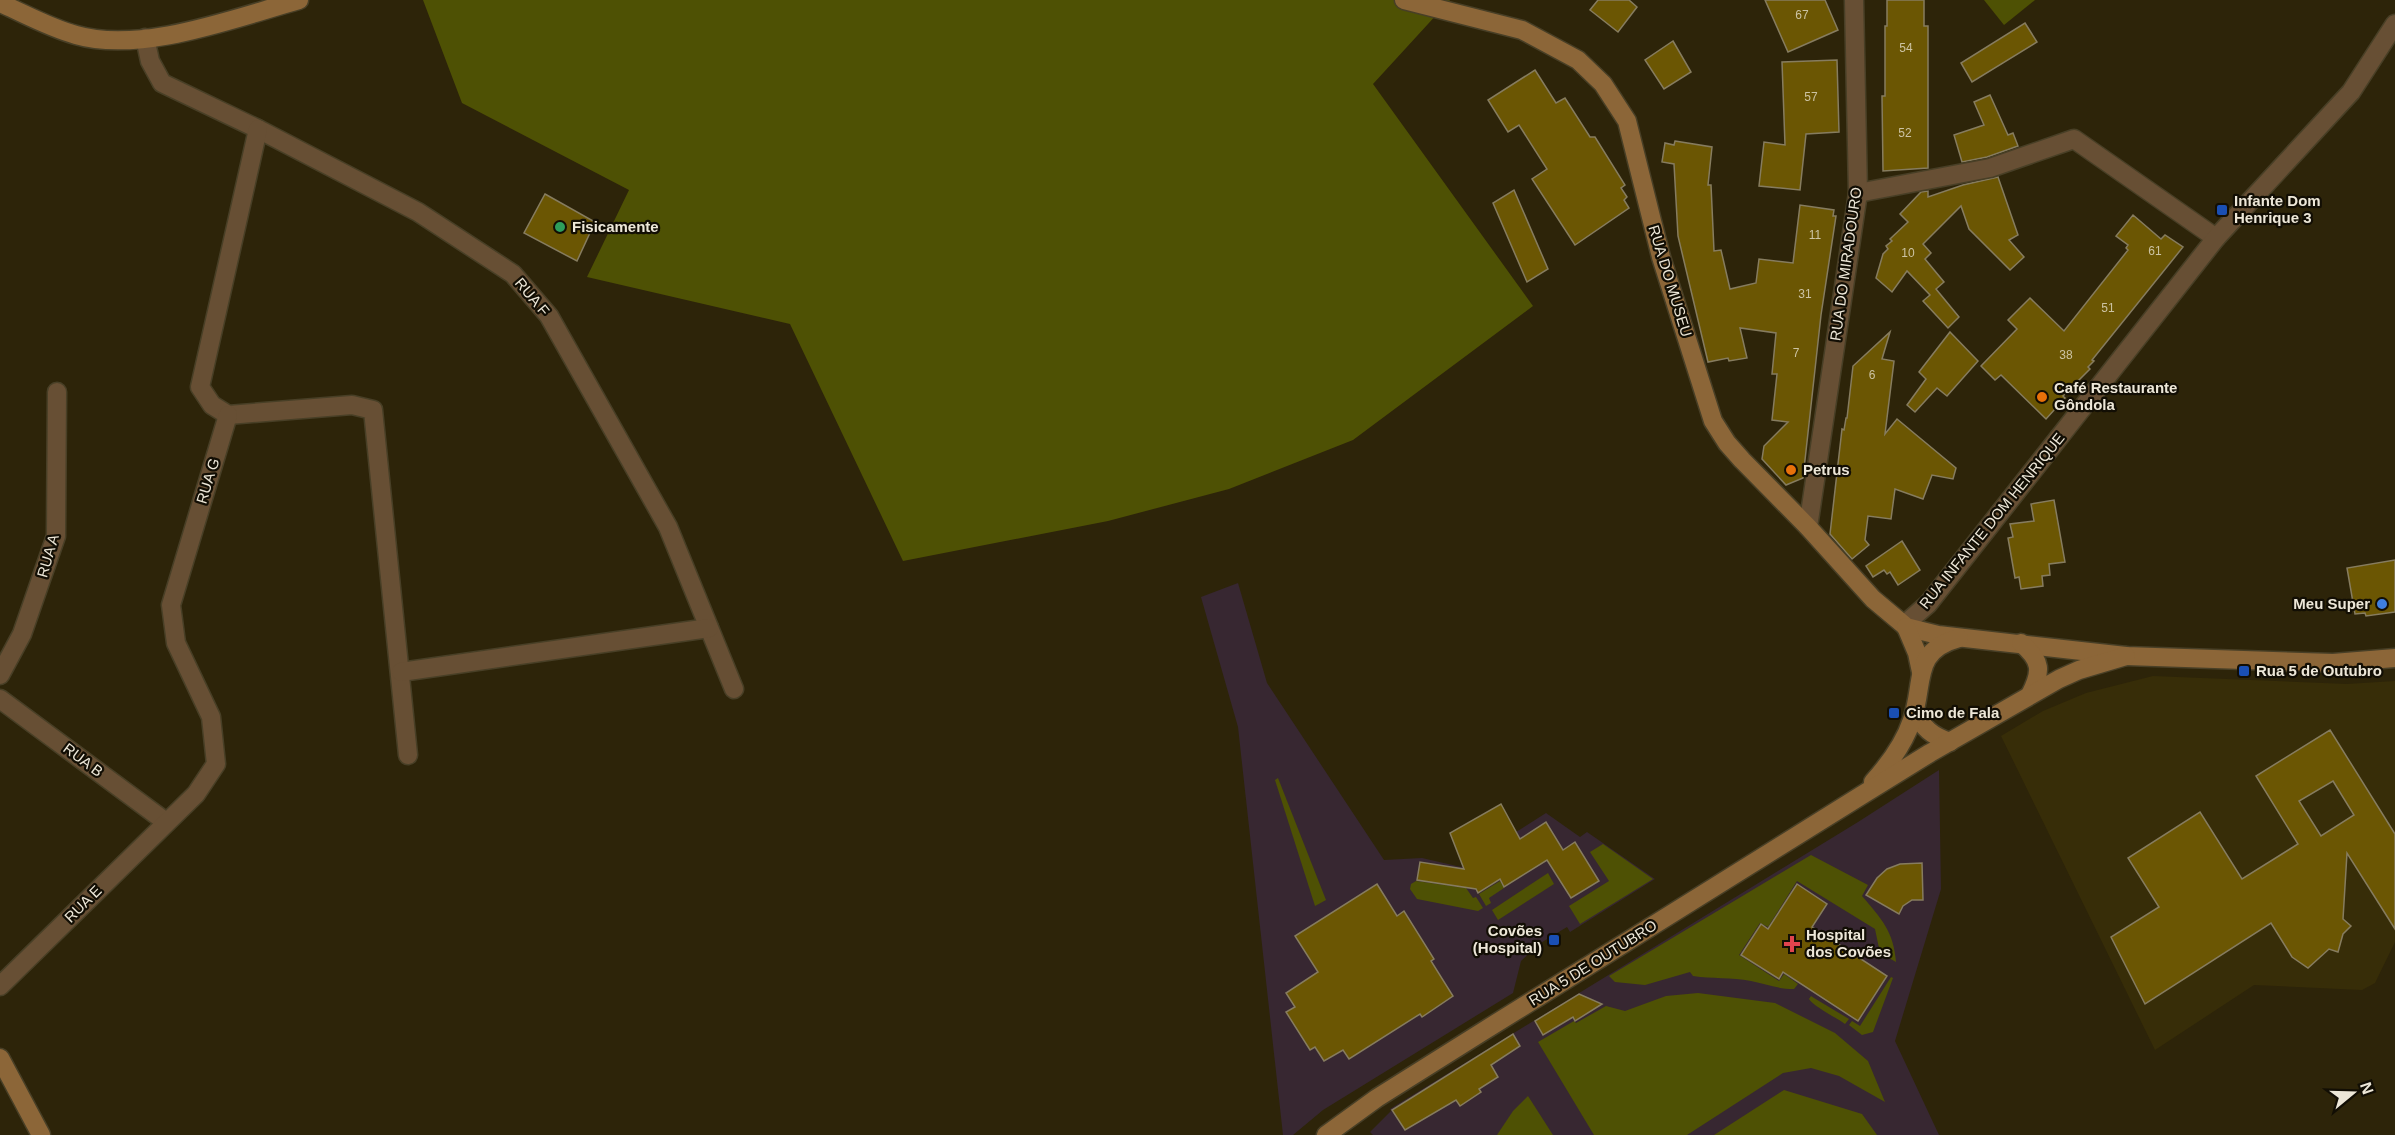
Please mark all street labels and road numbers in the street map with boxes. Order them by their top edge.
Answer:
street label: RUA DO MIRADOURO [1826,186,1865,342]
street label: RUA DO MUSEU [1645,223,1696,339]
street label: RUA F [512,274,553,319]
street label: RUA INFANTE DOM HENRIQUE [1916,430,2068,612]
street label: RUA G [193,456,222,506]
street label: RUA A [33,532,62,579]
street label: RUA B [60,739,106,780]
street label: RUA E [61,882,105,926]
street label: RUA 5 DE OUTUBRO [1526,916,1660,1009]

